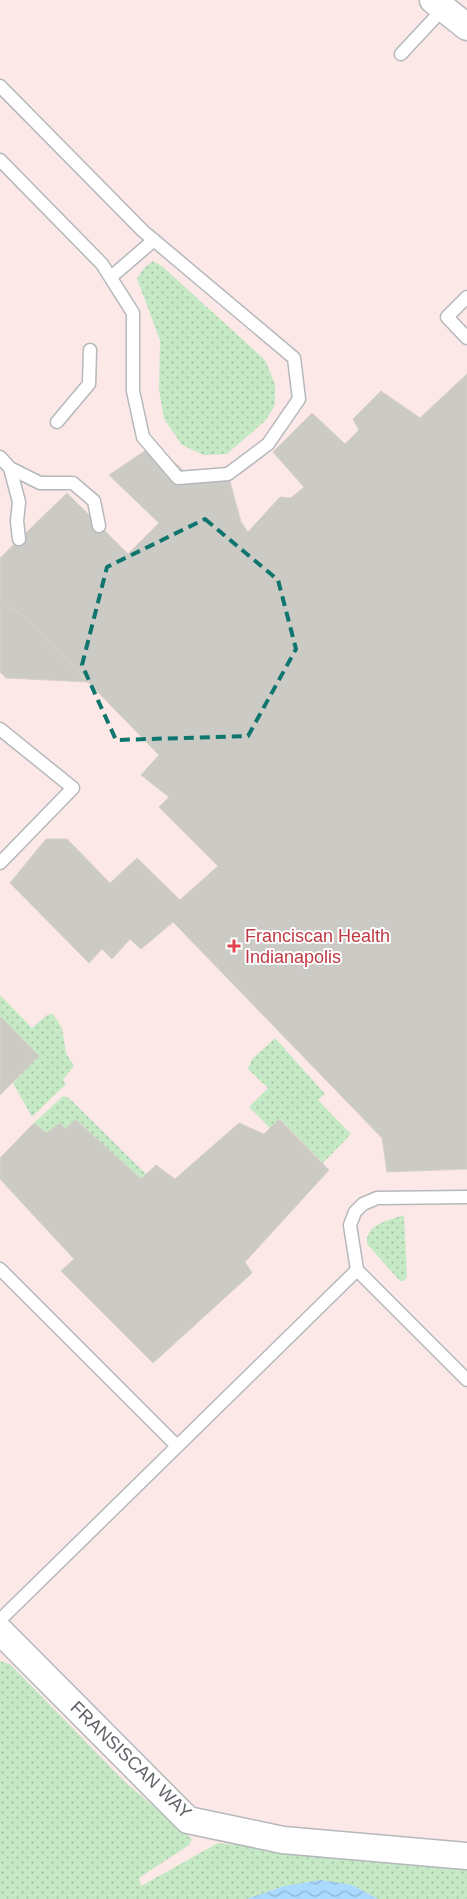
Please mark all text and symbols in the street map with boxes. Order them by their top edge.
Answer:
place label: Franciscan Health Indianapolis [245,926,390,967]
marker: Franciscan Health Indianapolis [227,939,241,953]
street label: FRANSISCAN WAY [67,1697,195,1823]

